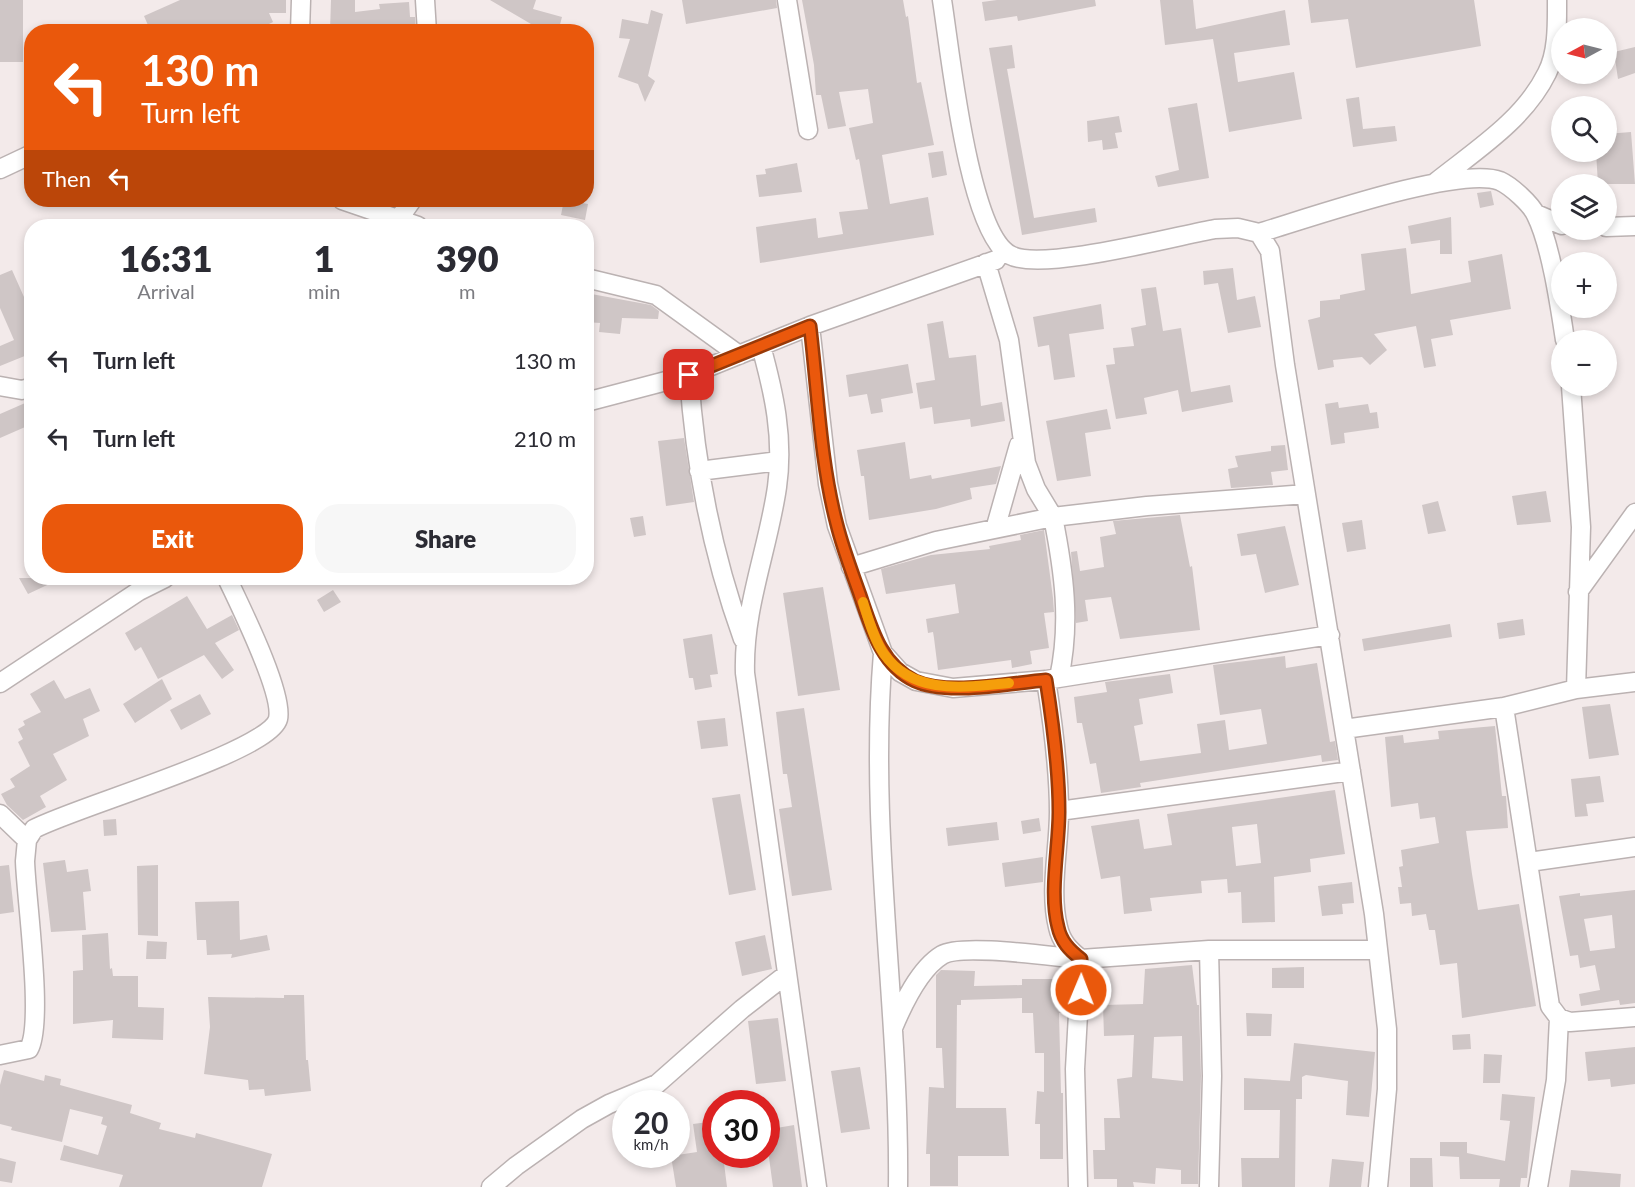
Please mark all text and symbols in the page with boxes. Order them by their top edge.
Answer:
north arrow [1551,18,1617,84]
map controls [1551,18,1617,396]
text: 130 m [141,45,259,95]
icon: left [42,48,120,126]
text: Turn left [141,96,240,129]
button: search [1551,96,1617,162]
icon: left [103,162,136,195]
text: Then [42,165,91,192]
button: layers [1551,174,1617,240]
text: 16:31 [119,236,213,280]
text: 1 [314,236,335,280]
text: 390 [436,236,499,280]
button: + [1551,252,1617,318]
text: Arrival [137,279,195,303]
text: min [308,279,340,303]
text: m [459,279,475,303]
button: − [1551,330,1617,396]
icon: left [42,344,75,377]
text: Turn left [93,347,175,374]
text: 130 m [514,347,576,374]
pin [663,349,714,400]
icon: arrive [672,358,705,391]
icon: left [42,422,75,455]
text: Turn left [93,425,175,452]
text: 210 m [514,425,576,452]
button: Exit [42,504,303,573]
button: Share [315,504,576,573]
position arrow [1049,958,1113,1022]
speed limit sign: 30 [702,1090,780,1168]
text: 20 [634,1104,668,1140]
text: km/h [633,1135,669,1153]

